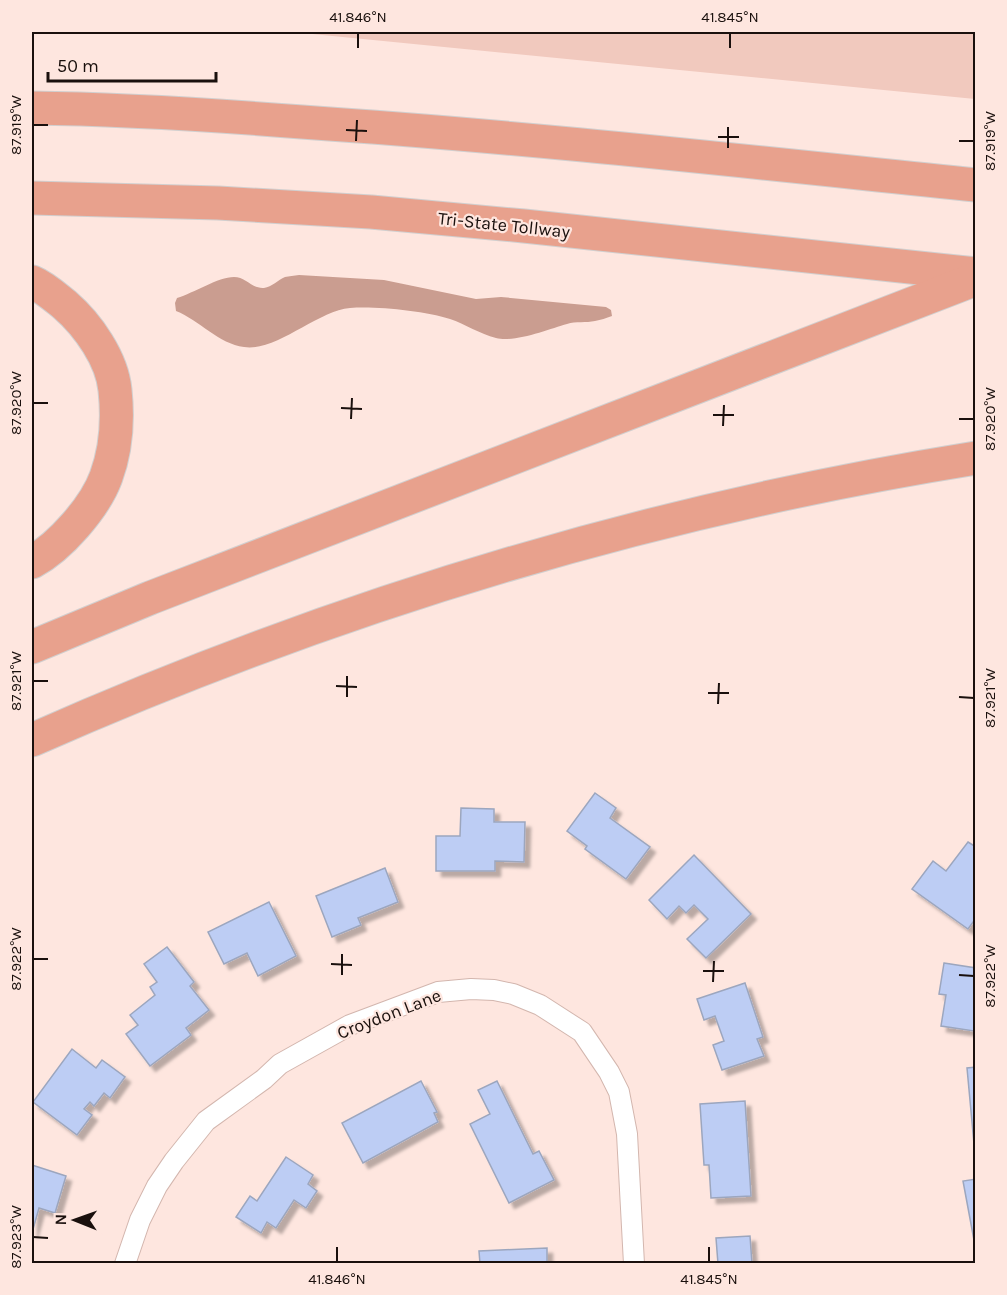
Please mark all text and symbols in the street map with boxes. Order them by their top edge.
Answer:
text: 41.846°N [329,8,387,26]
text: 41.845°N [701,8,759,26]
scale bar [48,45,216,83]
text: 50 m [57,55,99,77]
text: 87.919°W [7,95,25,155]
text: 87.919°W [981,111,999,171]
street label: Tri-State Tollway [437,207,572,243]
text: 87.920°W [7,371,25,435]
text: 87.920°W [981,387,999,451]
text: 87.921°W [7,651,25,711]
text: 87.921°W [981,668,999,728]
text: 87.922°W [7,927,25,991]
text: 87.922°W [981,944,999,1008]
street label: Croydon Lane [334,984,444,1044]
north arrow [45,1190,105,1250]
text: 87.923°W [7,1205,25,1269]
text: N [51,1214,70,1226]
text: 41.846°N [308,1270,366,1288]
text: 41.845°N [680,1270,738,1288]

